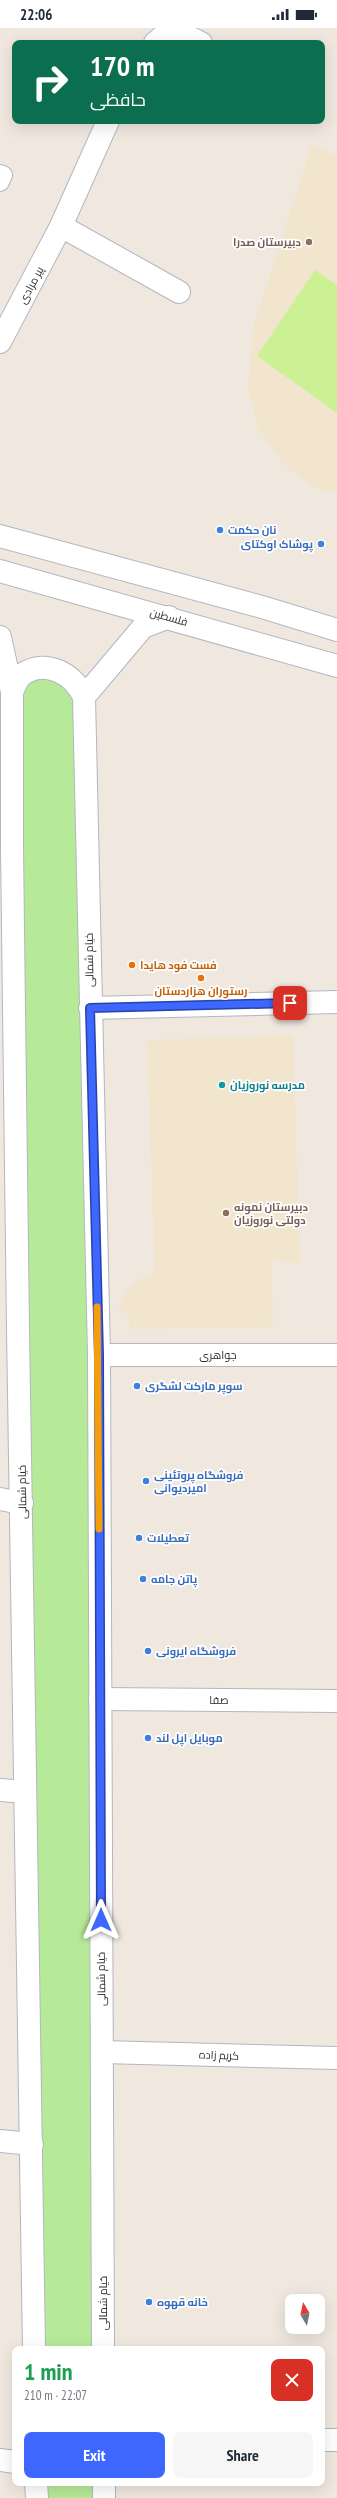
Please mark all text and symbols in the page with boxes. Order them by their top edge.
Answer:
text: 22:06 [20,5,52,24]
text: 170 m [90,47,154,84]
icon: right [24,56,76,108]
text: حافظی [90,88,146,111]
place label: دبیرستان صدرا [233,235,301,249]
marker: دبیرستان صدرا [304,237,314,247]
street label: پیر مرادی [15,264,47,306]
place label: نان حکمت [228,523,276,537]
marker: نان حکمت [215,525,225,535]
place label: پوشاک اوکتای [241,537,313,553]
marker: پوشاک اوکتای [316,539,326,549]
street label: فلسطین [148,605,190,629]
street label: خیام شمالی [82,933,97,987]
place label: فست فود هایدا [140,958,217,973]
marker: فست فود هایدا [127,960,137,970]
marker: رستوران هزاردستان [196,973,206,983]
place label: رستوران هزاردستان [154,984,248,999]
pin [273,986,307,1020]
icon: arrive [279,992,301,1014]
place label: مدرسه نوروزیان [230,1078,305,1093]
marker: مدرسه نوروزیان [217,1080,227,1090]
place label: دبیرستان نمونه دولتی نوروزیان [234,1200,308,1228]
marker: دبیرستان نمونه دولتی نوروزیان [221,1208,231,1218]
street label: جواهری [199,1348,237,1362]
place label: سوپر مارکت لشگری [145,1379,243,1395]
marker: سوپر مارکت لشگری [132,1381,142,1391]
street label: خیام شمالی [15,1465,30,1519]
place label: فروشگاه پروتئینی امیردیوانی [154,1468,243,1496]
marker: فروشگاه پروتئینی امیردیوانی [141,1476,151,1486]
place label: تعطیلات [147,1531,190,1545]
marker: تعطیلات [134,1533,144,1543]
place label: پاتن جامه [151,1572,197,1588]
marker: پاتن جامه [138,1574,148,1584]
place label: فروشگاه ایرونی [156,1644,236,1659]
marker: فروشگاه ایرونی [143,1646,153,1656]
street label: صفا [209,1693,229,1707]
place label: موبایل اپل لند [156,1731,223,1747]
marker: موبایل اپل لند [143,1733,153,1743]
position arrow [80,1899,122,1941]
street label: خیام شمالی [94,1952,109,2006]
street label: کریم زاده [199,2047,239,2064]
street label: خیام شمالی [96,2276,111,2330]
north arrow [285,2294,325,2334]
map controls [285,2294,325,2334]
place label: خانه قهوه [157,2295,208,2310]
marker: خانه قهوه [144,2297,154,2307]
text: 1 min [24,2356,72,2387]
button: close [271,2359,313,2401]
text: 210 m · 22:07 [24,2387,87,2404]
button: Exit [24,2432,165,2478]
button: Share [173,2432,313,2478]

